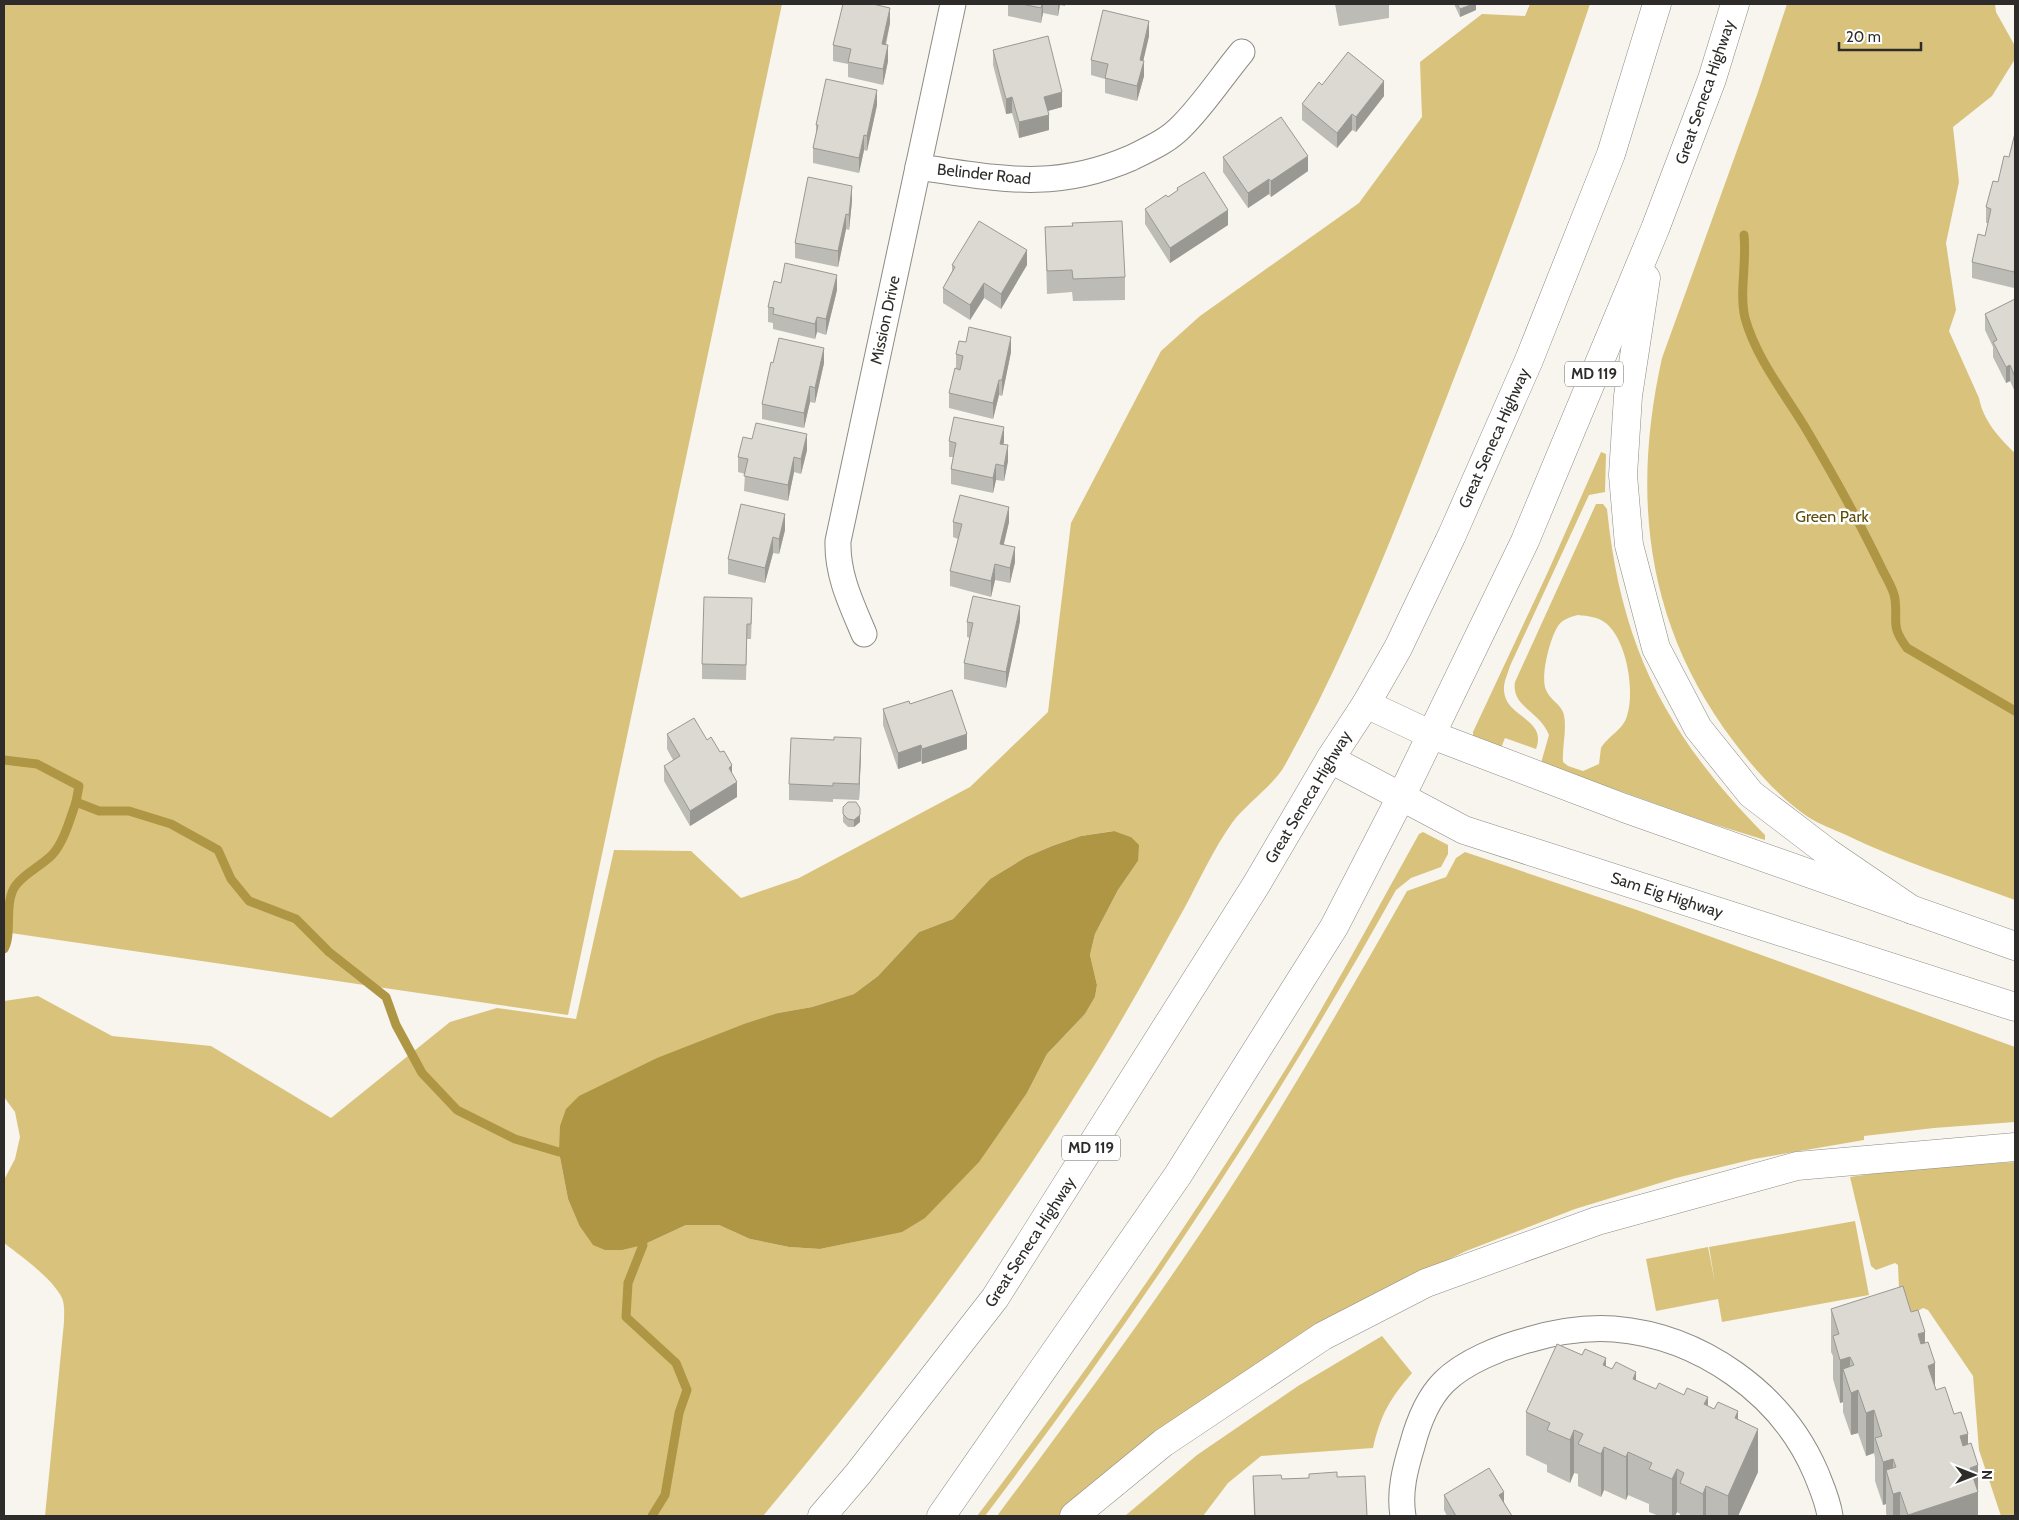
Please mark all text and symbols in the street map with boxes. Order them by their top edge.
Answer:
street label: Great Seneca Highway [1671,17,1739,167]
scale bar [1839,20,1922,52]
text: 20 m [1846,28,1881,46]
street label: Belinder Road [936,160,1032,188]
street label: Mission Drive [866,274,904,366]
road number: MD 119 [1565,362,1623,386]
street label: Great Seneca Highway [1455,365,1533,511]
park label: Green Park [1795,507,1869,526]
street label: Great Seneca Highway [1261,727,1355,867]
street label: Sam Eig Highway [1608,868,1726,922]
road number: MD 119 [1062,1136,1120,1160]
street label: Great Seneca Highway [981,1173,1079,1311]
north arrow [1949,1450,1999,1500]
text: N [1978,1470,1996,1480]

